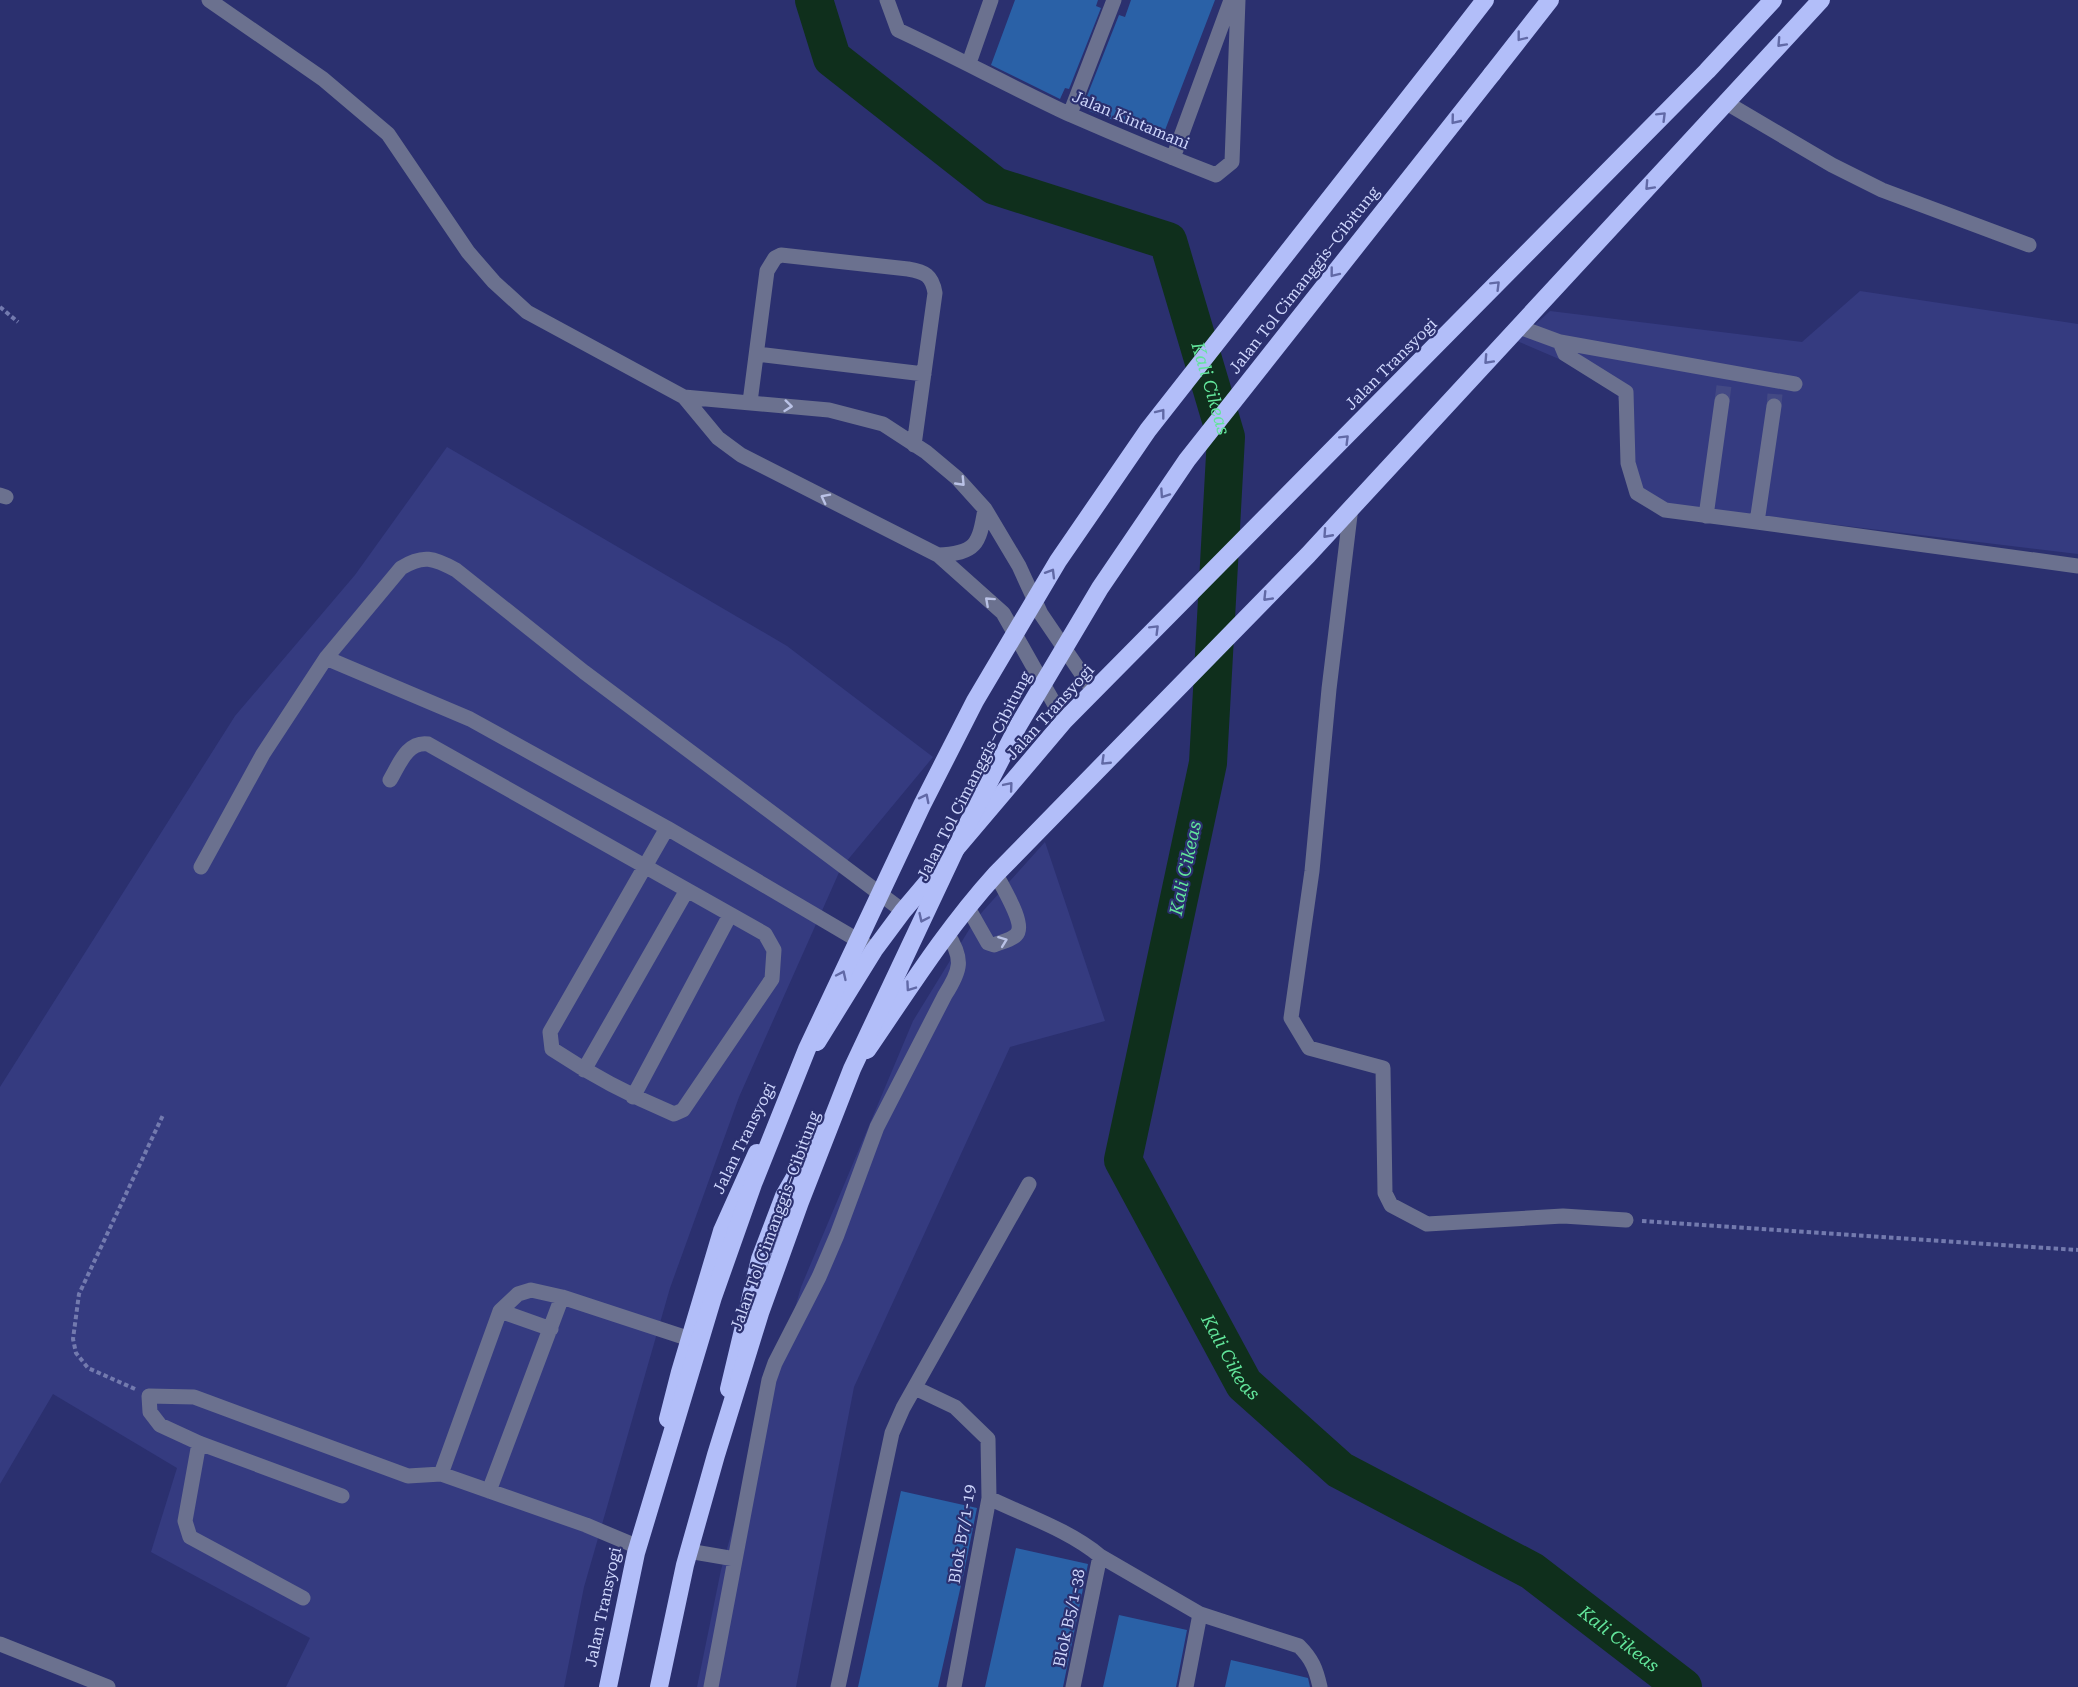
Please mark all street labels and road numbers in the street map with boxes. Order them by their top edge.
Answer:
street label: Jalan Kintamani [1069,87,1193,153]
street label: Jalan Tol Cimanggis–Cibitung [1225,182,1384,377]
street label: Jalan Transyogi [1341,314,1441,414]
street label: Jalan Transyogi [1002,660,1098,764]
street label: Jalan Tol Cimanggis–Cibitung [913,667,1036,884]
street label: Jalan Transyogi [709,1079,779,1197]
street label: Jalan Tol Cimanggis–Cibitung [726,1108,824,1333]
street label: Blok B7/1-19 [945,1483,979,1585]
street label: Jalan Transyogi [581,1545,625,1669]
street label: Blok B5/1-38 [1049,1567,1089,1669]

